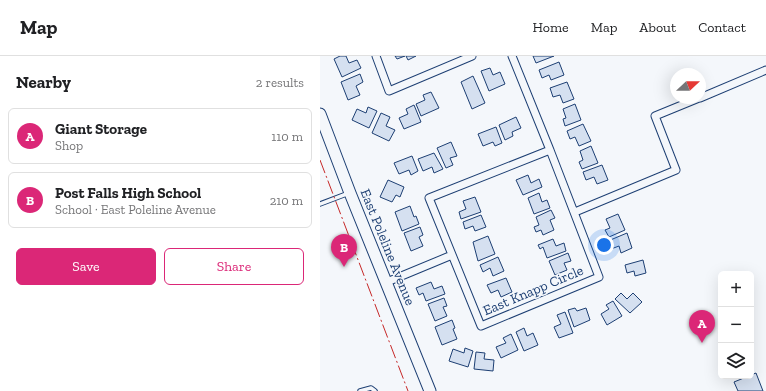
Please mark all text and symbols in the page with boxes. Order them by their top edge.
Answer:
text: Map [20,16,57,39]
text: Home [533,19,569,36]
text: Map [591,19,617,36]
text: About [639,19,676,36]
text: Contact [698,19,746,36]
north arrow [670,68,706,104]
text: Nearby [16,72,71,92]
text: 2 results [256,75,304,90]
text: Giant Storage [55,120,147,138]
text: A [26,129,34,144]
text: 110 m [271,129,303,144]
text: Shop [55,138,83,153]
text: Post Falls High School [55,184,201,202]
street label: East Poleline Avenue [356,186,419,308]
text: B [26,193,34,208]
text: 210 m [270,193,303,208]
text: School · East Poleline Avenue [55,202,216,217]
pin: B [331,234,357,267]
your location [594,235,614,255]
button: Save [16,248,156,285]
button: Share [164,248,304,285]
street label: East Knapp Circle [480,261,586,319]
map controls [718,271,754,379]
button: + [718,271,754,307]
button: − [718,307,754,343]
pin: A [689,310,715,343]
button: layers [718,343,754,379]

